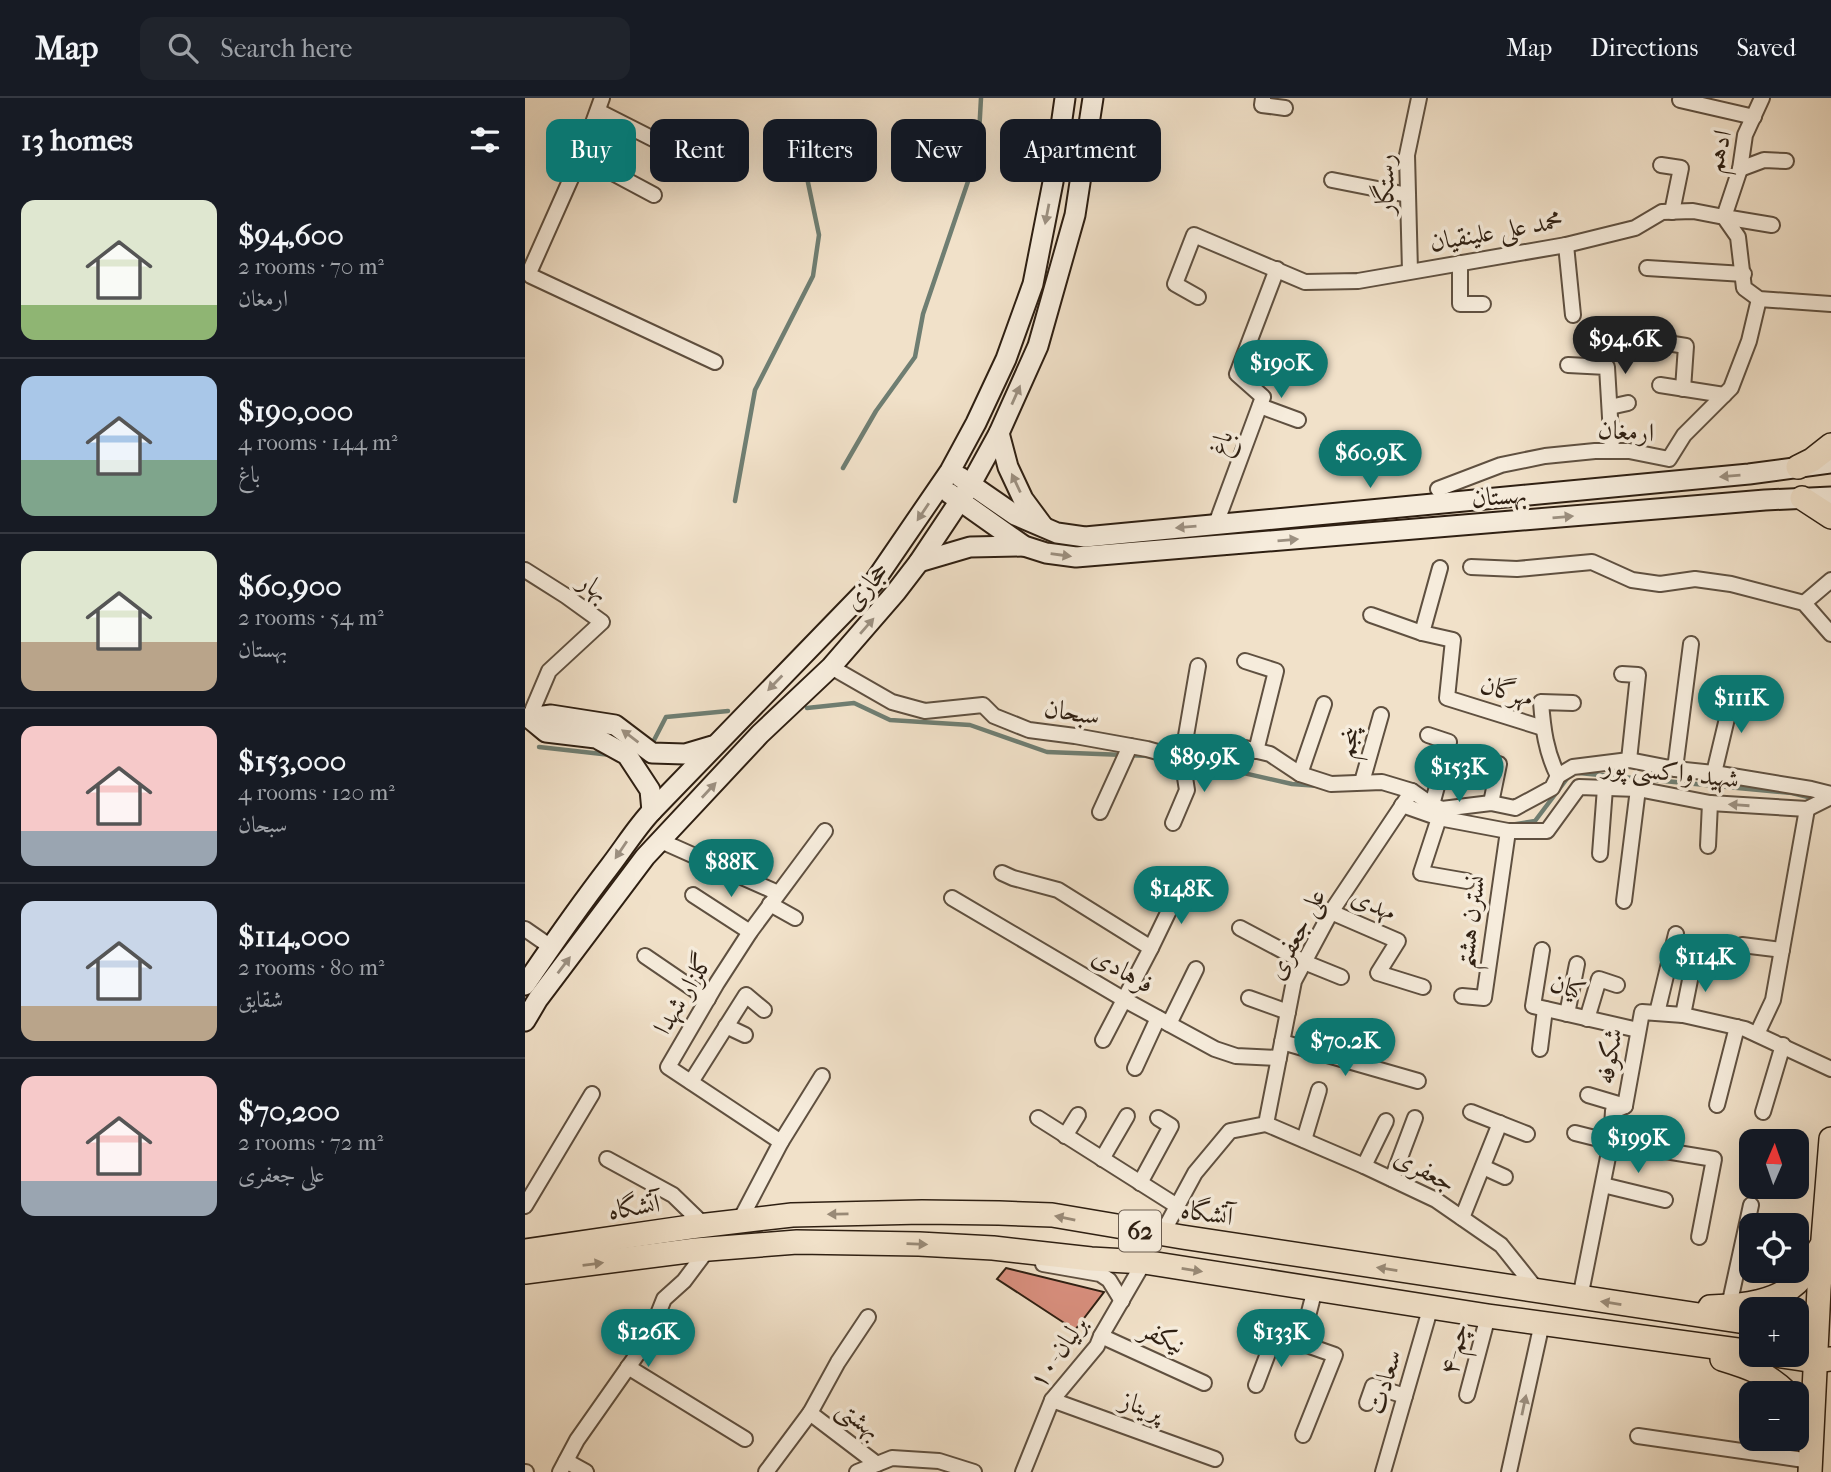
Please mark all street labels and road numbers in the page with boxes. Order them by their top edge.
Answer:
street label: ادهم [1698,126,1747,178]
street label: رستگار [1368,153,1401,218]
street label: محمد علی علینقیان [1427,204,1566,261]
street label: ارمغان [1597,414,1655,448]
street label: باغ [1202,426,1245,462]
street label: بهستان [1470,478,1528,515]
street label: حجازی [837,555,895,617]
street label: بهار [570,564,615,609]
street label: مهرگان [1476,668,1537,715]
street label: سبحان [1042,692,1102,732]
street label: پنجم [1329,721,1376,763]
street label: شهید واکسی پور [1598,749,1741,798]
street label: نسترن هشتم [1448,873,1502,972]
street label: مهدی [1346,881,1401,928]
street label: علی جعفری [1260,883,1335,986]
street label: فرهادی [1086,940,1159,1001]
street label: گلزار شهدا [647,948,720,1041]
street label: کیان [1546,967,1590,1007]
street label: شکوفه [1589,1025,1630,1087]
street label: جعفری [1388,1141,1461,1200]
street label: آتشگاه [606,1186,665,1226]
street label: آتشگاه [1179,1193,1238,1233]
road number: 62 [1119,1210,1161,1252]
street label: ۱۰-برلیان [1022,1309,1094,1394]
street label: نیکفر [1133,1312,1190,1362]
street label: ۴-چم [1433,1320,1484,1380]
street label: سعادت [1360,1346,1408,1418]
street label: پریناز [1113,1383,1170,1430]
street label: بهشتی [829,1392,887,1448]

